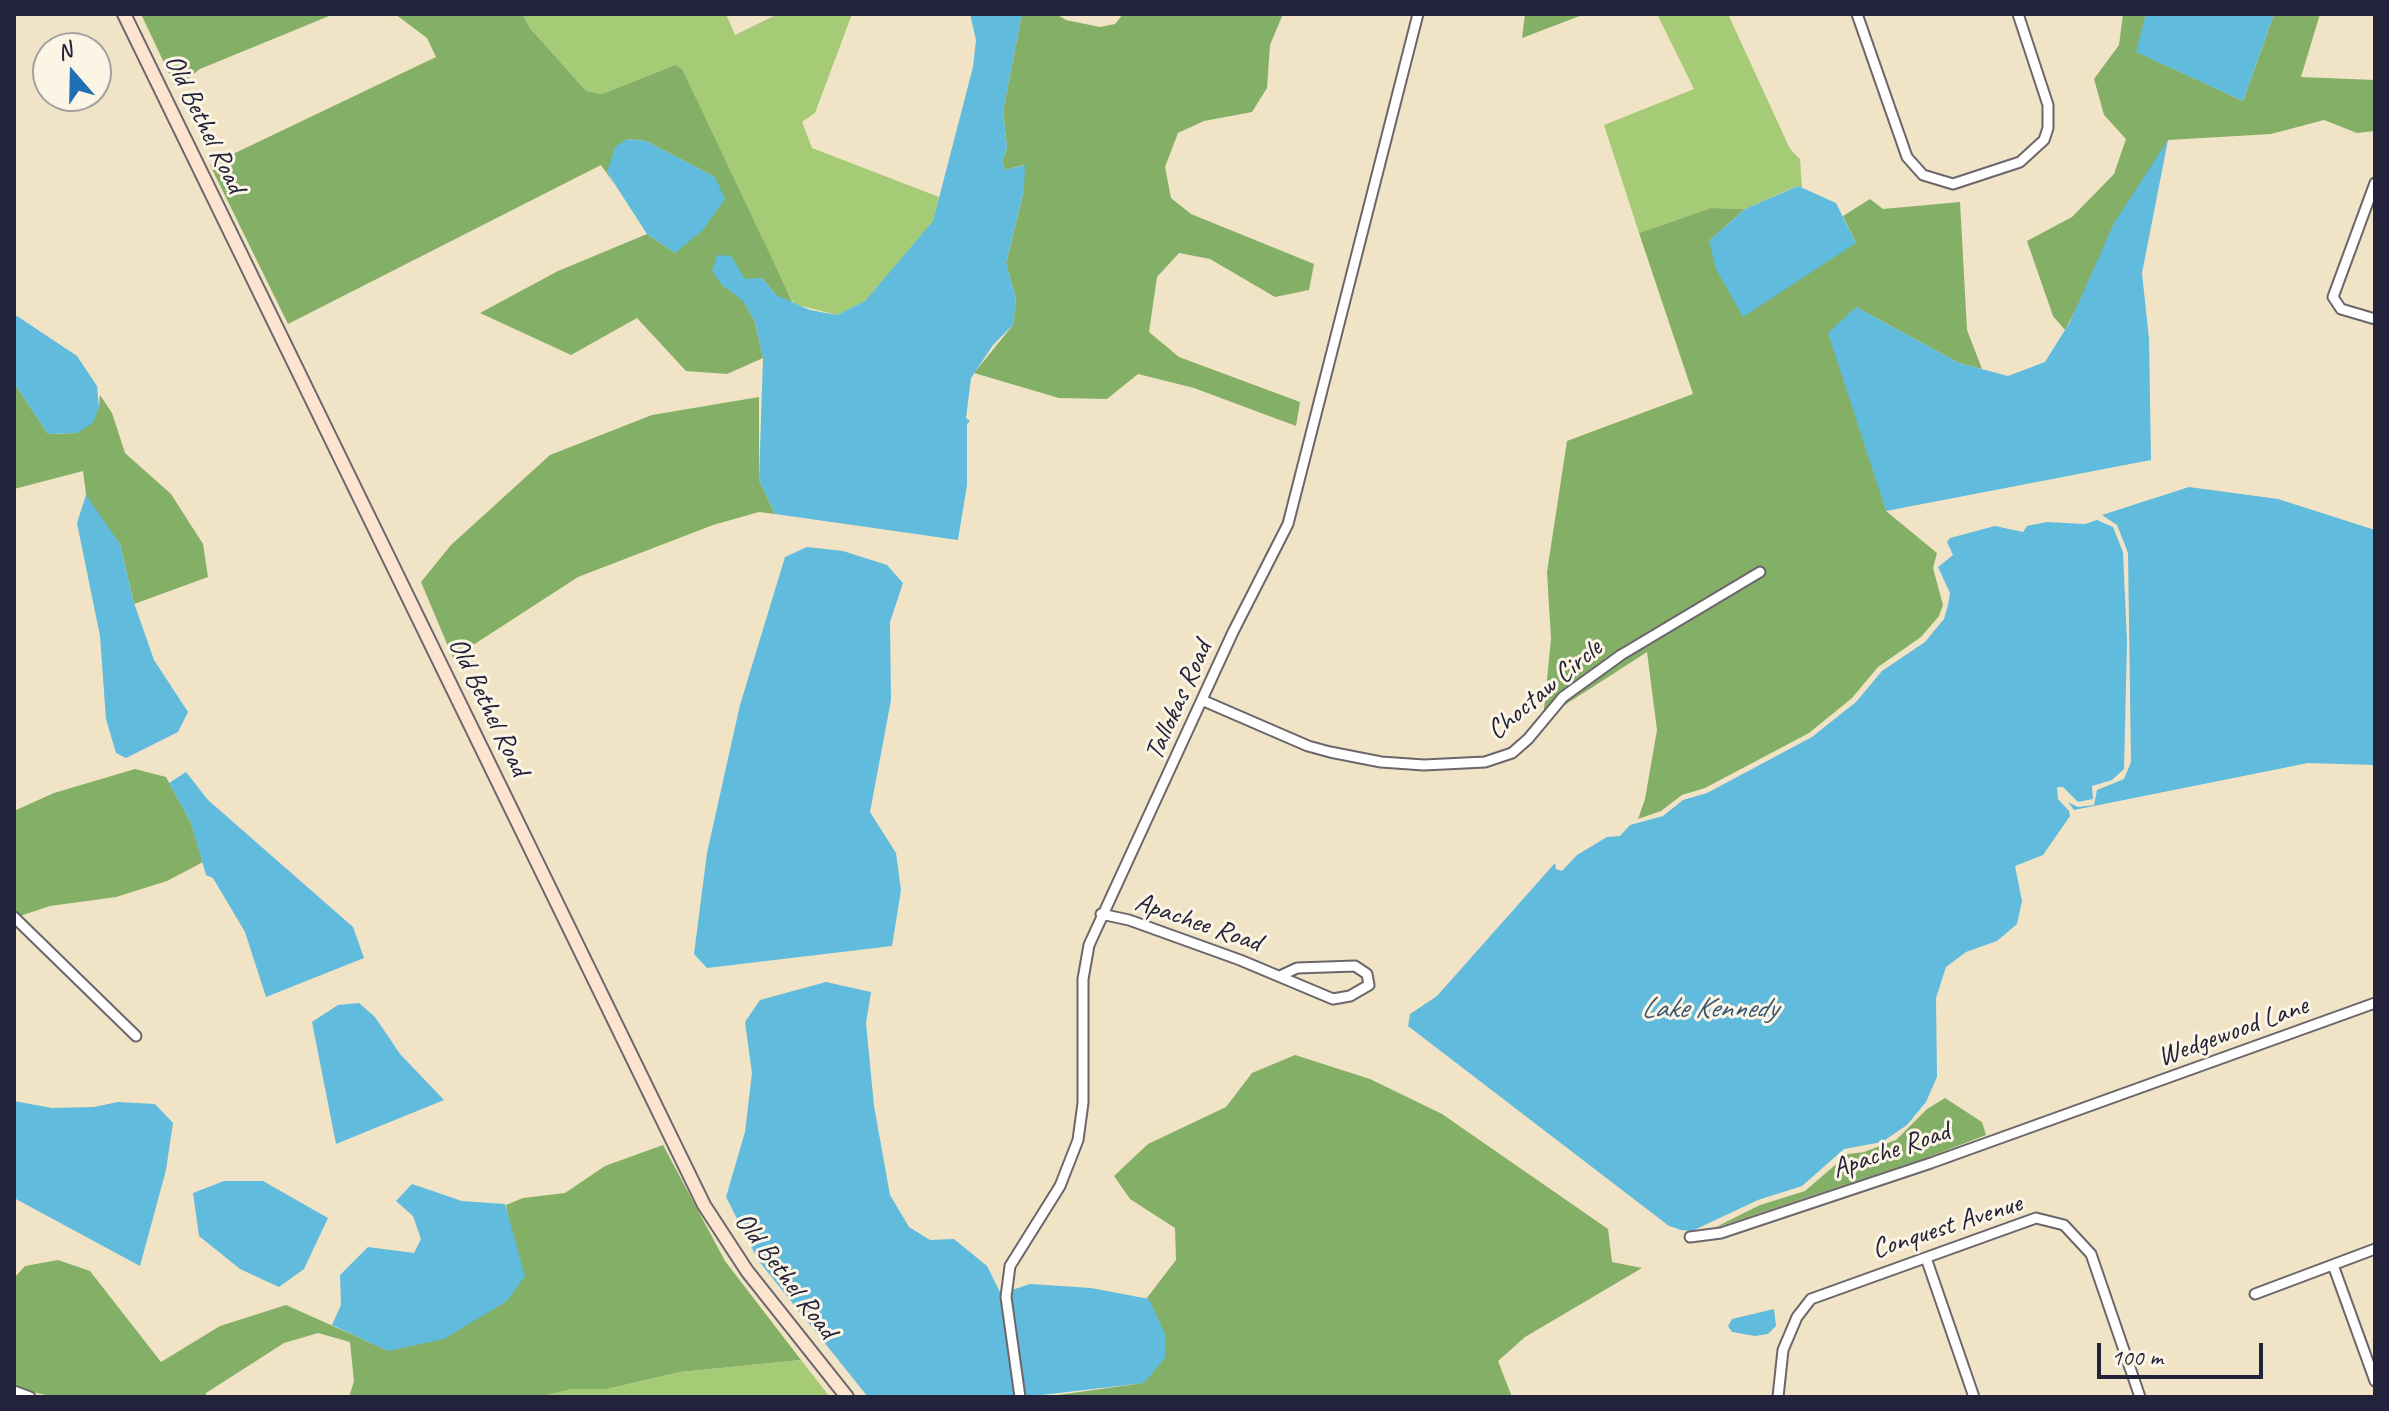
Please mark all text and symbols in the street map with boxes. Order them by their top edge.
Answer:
north arrow [32,32,112,112]
text: N [53,36,76,67]
street label: Old Bethel Road [156,49,252,199]
street label: Old Bethel Road [440,632,536,782]
street label: Choctaw Circle [1481,632,1609,748]
street label: Tallokas Road [1138,636,1220,766]
street label: Apachee Road [1130,886,1266,960]
street label: Wedgewood Lane [2153,989,2313,1075]
water label: Lake Kennedy [1641,991,1777,1027]
street label: Apache Road [1828,1115,1954,1187]
street label: Conquest Avenue [1868,1187,2026,1267]
street label: Old Bethel Road [726,1206,844,1346]
scale bar [2101,1327,2267,1377]
text: 100 m [2111,1342,2163,1372]

